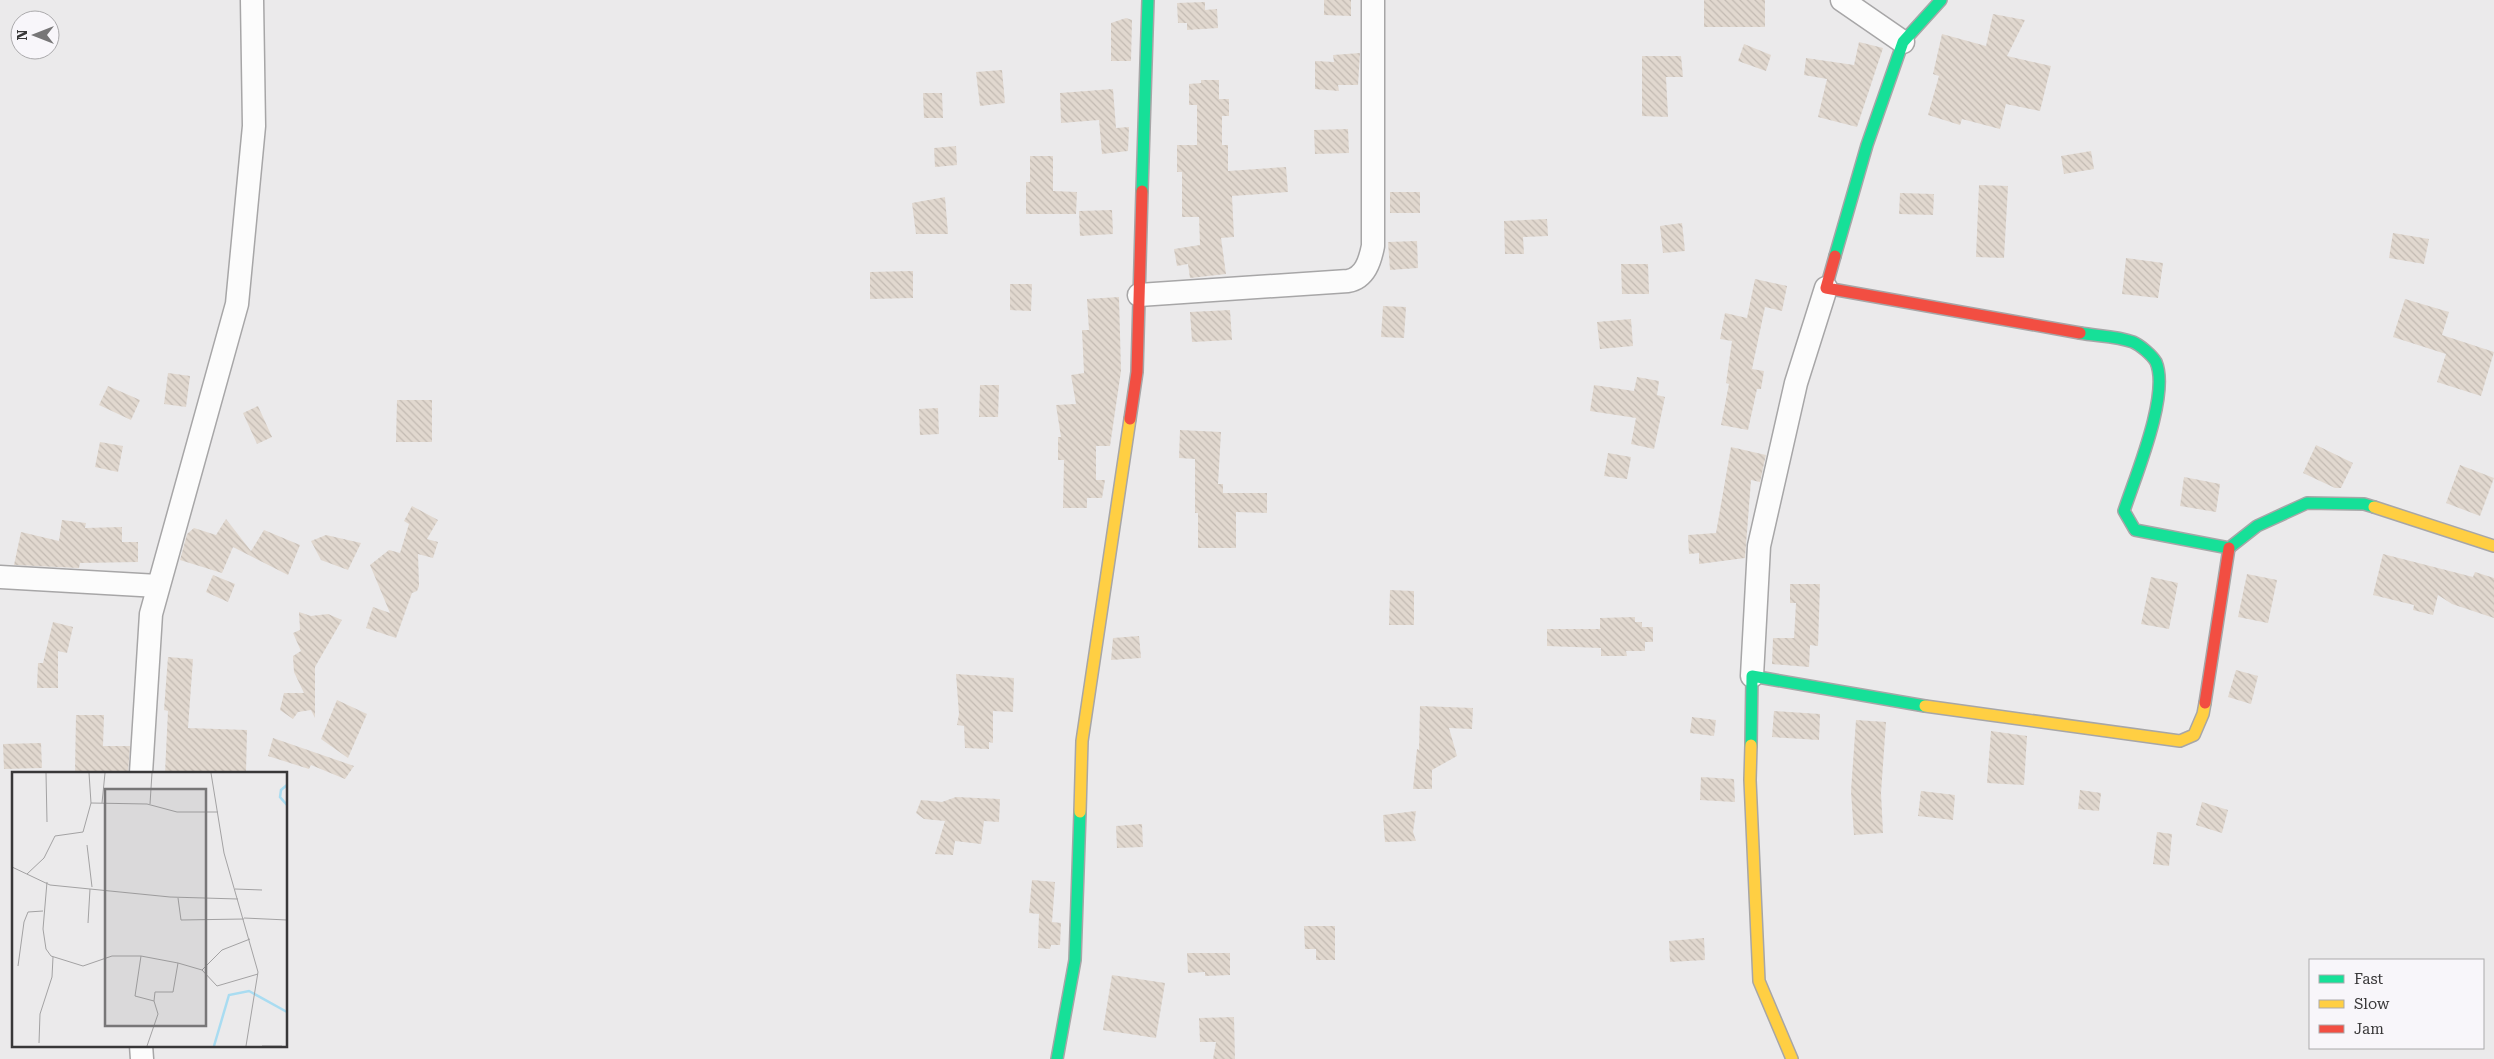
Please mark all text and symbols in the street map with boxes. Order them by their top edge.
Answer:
north arrow [10,10,60,60]
text: N [14,29,30,40]
inset map [12,772,288,1046]
legend [2309,959,2484,1049]
text: Fast [2354,970,2384,988]
text: Slow [2354,995,2390,1013]
text: Jam [2354,1020,2384,1038]

